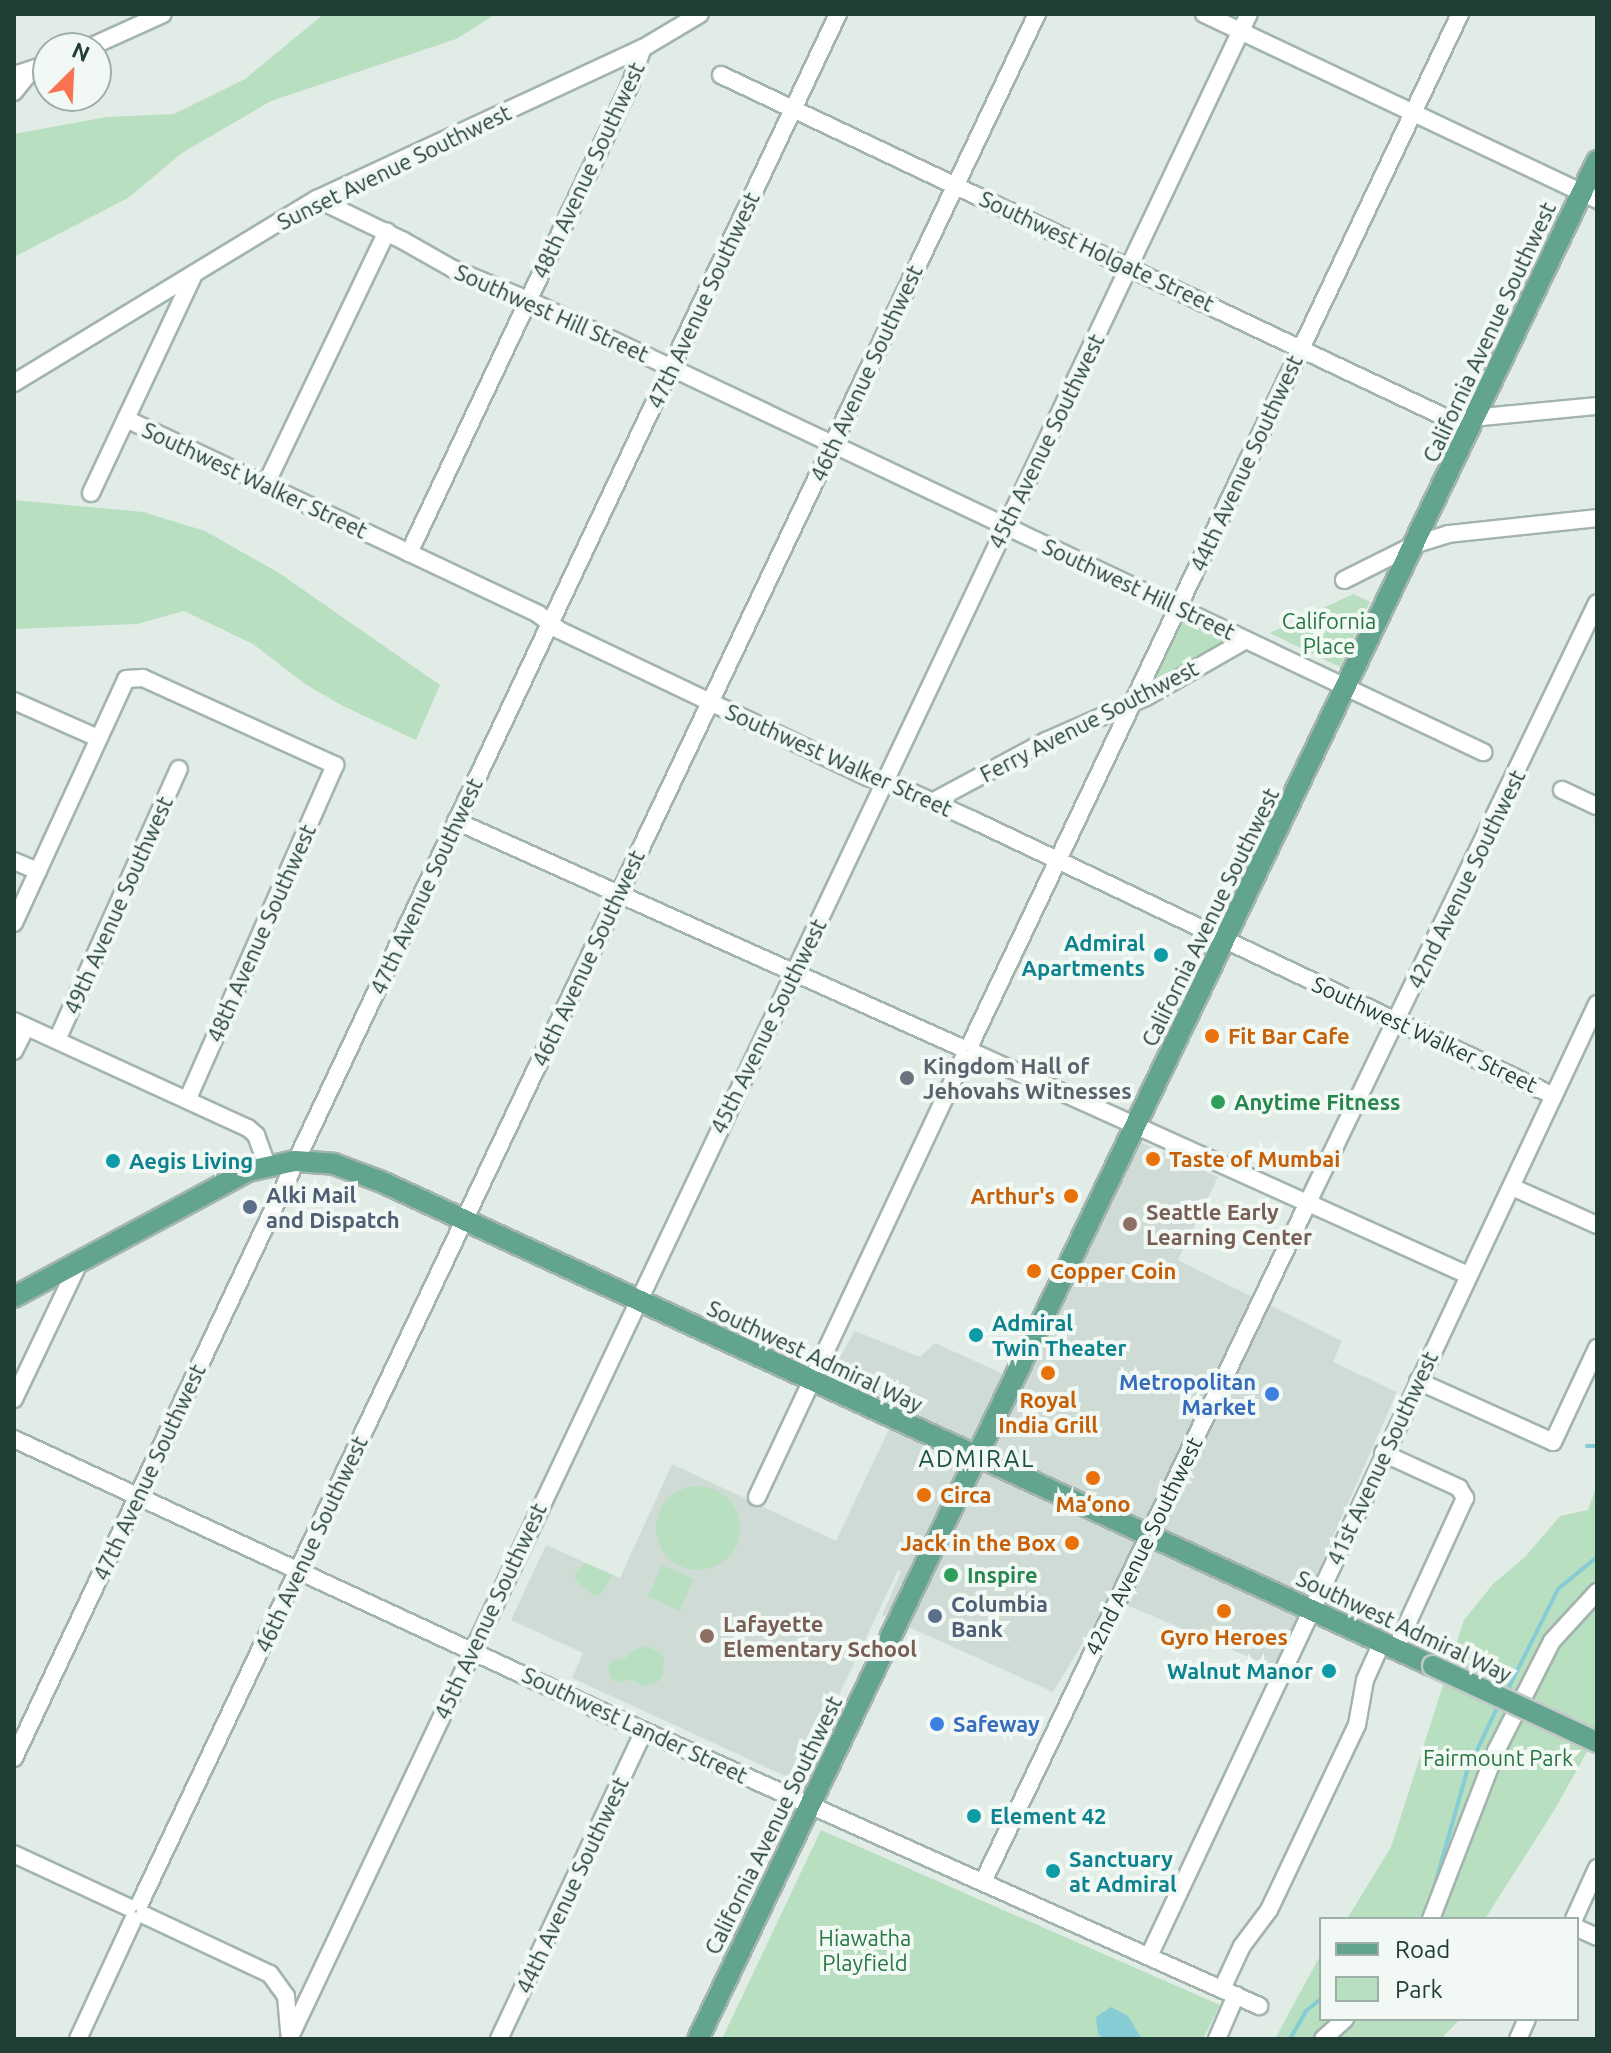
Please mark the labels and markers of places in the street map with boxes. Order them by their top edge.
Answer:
place label: Admiral Apartments [1022,929,1145,980]
marker: Admiral Apartments [1152,946,1170,964]
place label: Fit Bar Cafe [1228,1023,1350,1049]
marker: Fit Bar Cafe [1203,1027,1221,1045]
place label: Kingdom Hall of Jehovahs Witnesses [923,1052,1132,1104]
marker: Kingdom Hall of Jehovahs Witnesses [898,1069,916,1087]
place label: Anytime Fitness [1234,1089,1400,1115]
marker: Anytime Fitness [1209,1093,1227,1111]
place label: Taste of Mumbai [1169,1146,1340,1172]
place label: Aegis Living [129,1148,253,1174]
marker: Taste of Mumbai [1144,1150,1162,1168]
marker: Aegis Living [104,1152,122,1170]
place label: Alki Mail and Dispatch [266,1181,400,1232]
place label: Arthur's [970,1183,1055,1209]
marker: Arthur's [1062,1187,1080,1205]
marker: Alki Mail and Dispatch [241,1198,259,1216]
place label: Seattle Early Learning Center [1146,1198,1312,1250]
marker: Seattle Early Learning Center [1121,1215,1139,1233]
place label: Copper Coin [1050,1258,1176,1284]
marker: Copper Coin [1025,1262,1043,1280]
place label: Admiral Twin Theater [992,1309,1127,1360]
marker: Admiral Twin Theater [967,1326,985,1344]
marker: Royal India Grill [1039,1364,1057,1382]
place label: Metropolitan Market [1119,1368,1256,1420]
marker: Metropolitan Market [1263,1385,1281,1403]
place label: Royal India Grill [998,1386,1098,1438]
marker: Ma‘ono [1084,1469,1102,1487]
place label: Circa [940,1482,991,1508]
marker: Circa [915,1486,933,1504]
place label: Ma‘ono [1055,1491,1131,1517]
place label: Jack in the Box [900,1530,1056,1556]
marker: Jack in the Box [1063,1534,1081,1552]
place label: Inspire [967,1562,1038,1588]
marker: Inspire [942,1566,960,1584]
place label: Columbia Bank [951,1590,1048,1642]
marker: Gyro Heroes [1215,1602,1233,1620]
marker: Columbia Bank [926,1607,944,1625]
place label: Lafayette Elementary School [723,1610,917,1662]
place label: Gyro Heroes [1160,1624,1288,1650]
marker: Lafayette Elementary School [698,1627,716,1645]
place label: Walnut Manor [1167,1658,1313,1684]
marker: Walnut Manor [1320,1662,1338,1680]
place label: Safeway [953,1711,1040,1737]
marker: Safeway [928,1715,946,1733]
place label: Element 42 [990,1803,1106,1829]
marker: Element 42 [965,1807,983,1825]
place label: Sanctuary at Admiral [1069,1845,1177,1896]
marker: Sanctuary at Admiral [1044,1862,1062,1880]

